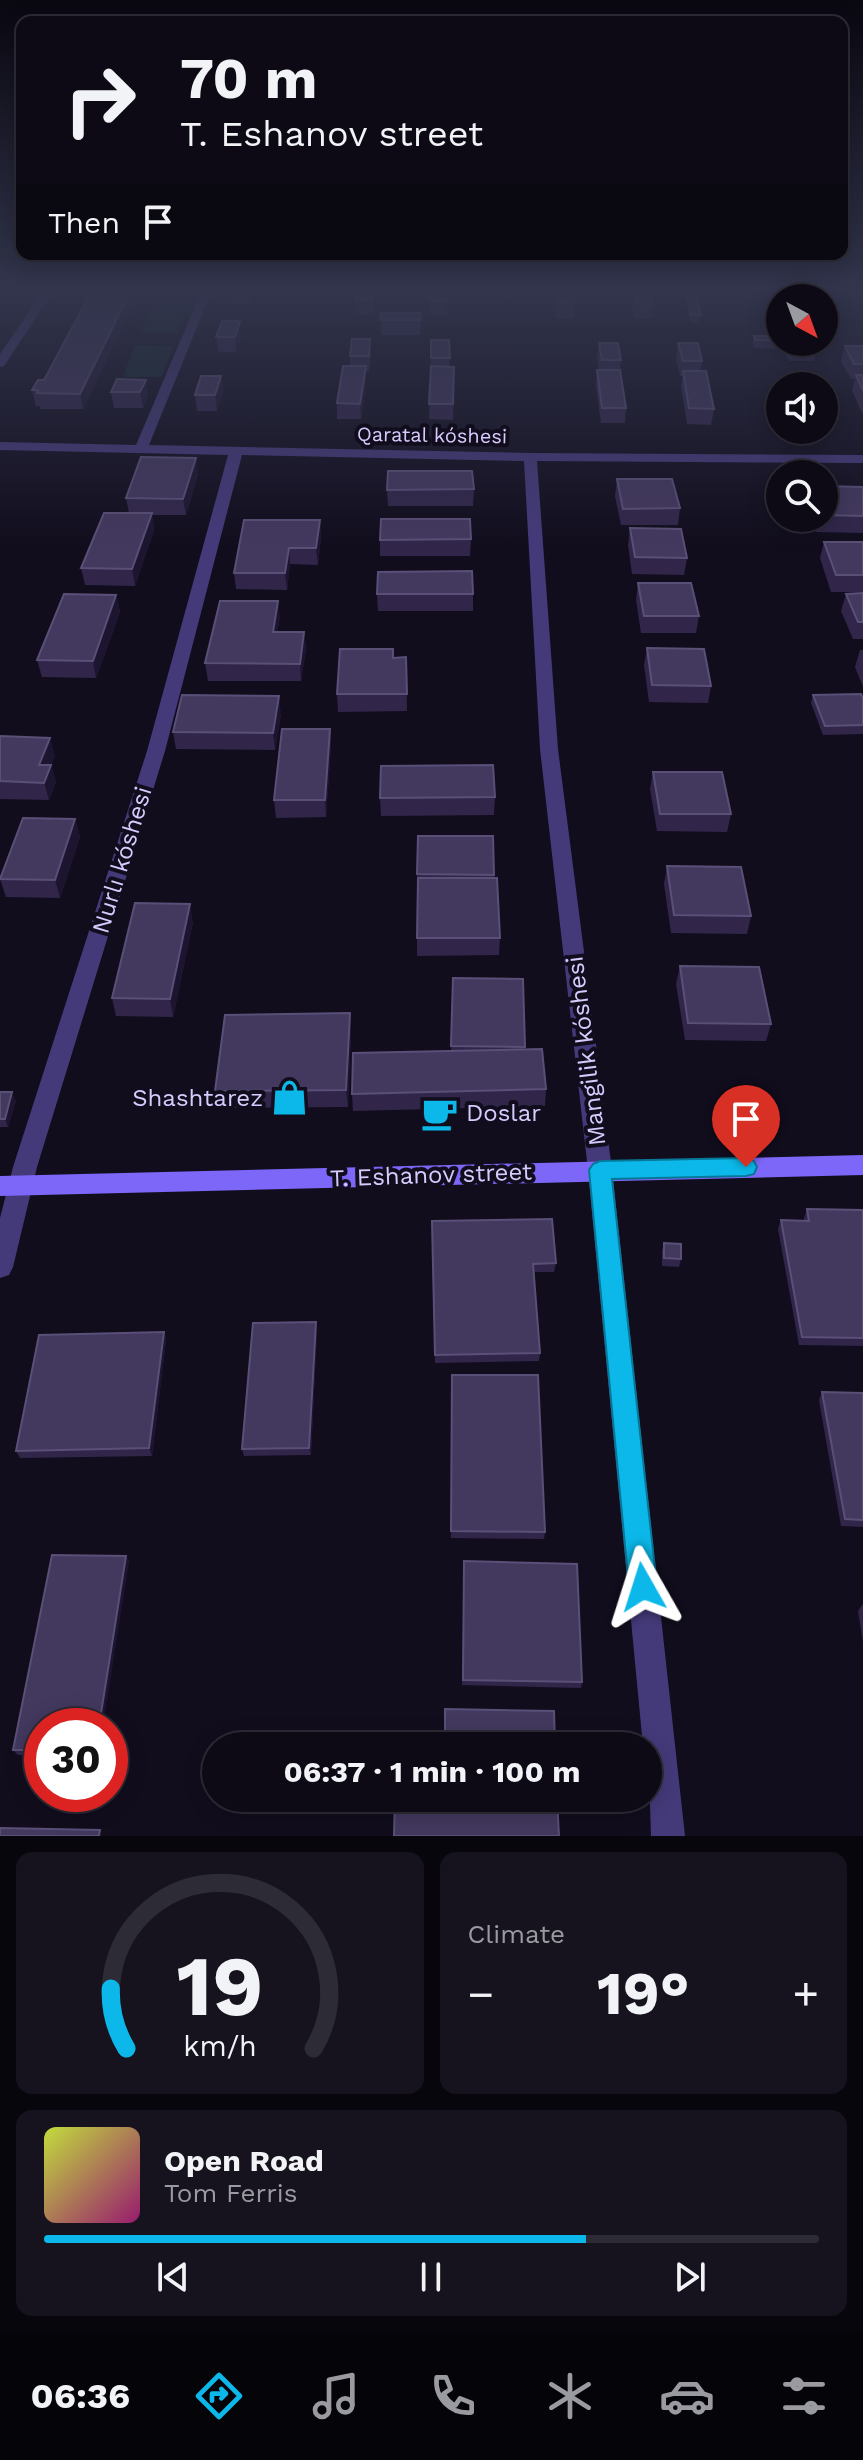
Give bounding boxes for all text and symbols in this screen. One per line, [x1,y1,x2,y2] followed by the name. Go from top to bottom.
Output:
[180,46,317,112] text: 70 m
[48,48,152,152] icon: right
[180,113,483,155] text: T. Eshanov street
[136,200,180,244] icon: arrive
[48,205,120,240] text: Then
[766,284,838,356] north arrow
[766,284,838,532] map controls
[766,372,838,444] button: sound
[357,422,507,448] street label: Qaratal kóshesi
[766,460,838,532] button: search
[86,783,158,937] street label: Nurlı kóshesi
[560,955,612,1147] street label: Mangilik kóshesi
[270,1079,308,1117] shop icon: Shashtarez
[132,1084,263,1112] place label: Shashtarez
[712,1085,780,1167] pin
[421,1094,459,1132] cafe icon: Doslar
[724,1097,768,1141] icon: arrive
[466,1099,541,1127] place label: Doslar
[330,1157,532,1193] street label: T. Eshanov street
[601,1545,685,1629] position arrow
[24,1708,128,1812] speed limit sign: 30
[283,1754,581,1789] text: 06:37 · 1 min · 100 m
[468,1919,565,1949] text: Climate
[176,1938,263,2035] text: 19
[597,1958,690,2029] text: 19°
[468,1968,494,2020] text: −
[792,1968,819,2020] text: +
[183,2029,257,2063] text: km/h
[164,2143,324,2178] text: Open Road
[164,2178,297,2208] text: Tom Ferris
[151,2255,195,2299] icon: previous
[409,2255,453,2299] icon: pause
[668,2255,712,2299] icon: next
[191,2368,247,2424] icon: directions
[308,2368,364,2424] icon: music
[425,2368,481,2424] icon: phone
[542,2368,598,2424] icon: climate
[659,2368,715,2424] icon: car
[776,2368,832,2424] icon: filters
[31,2375,130,2417] text: 06:36

